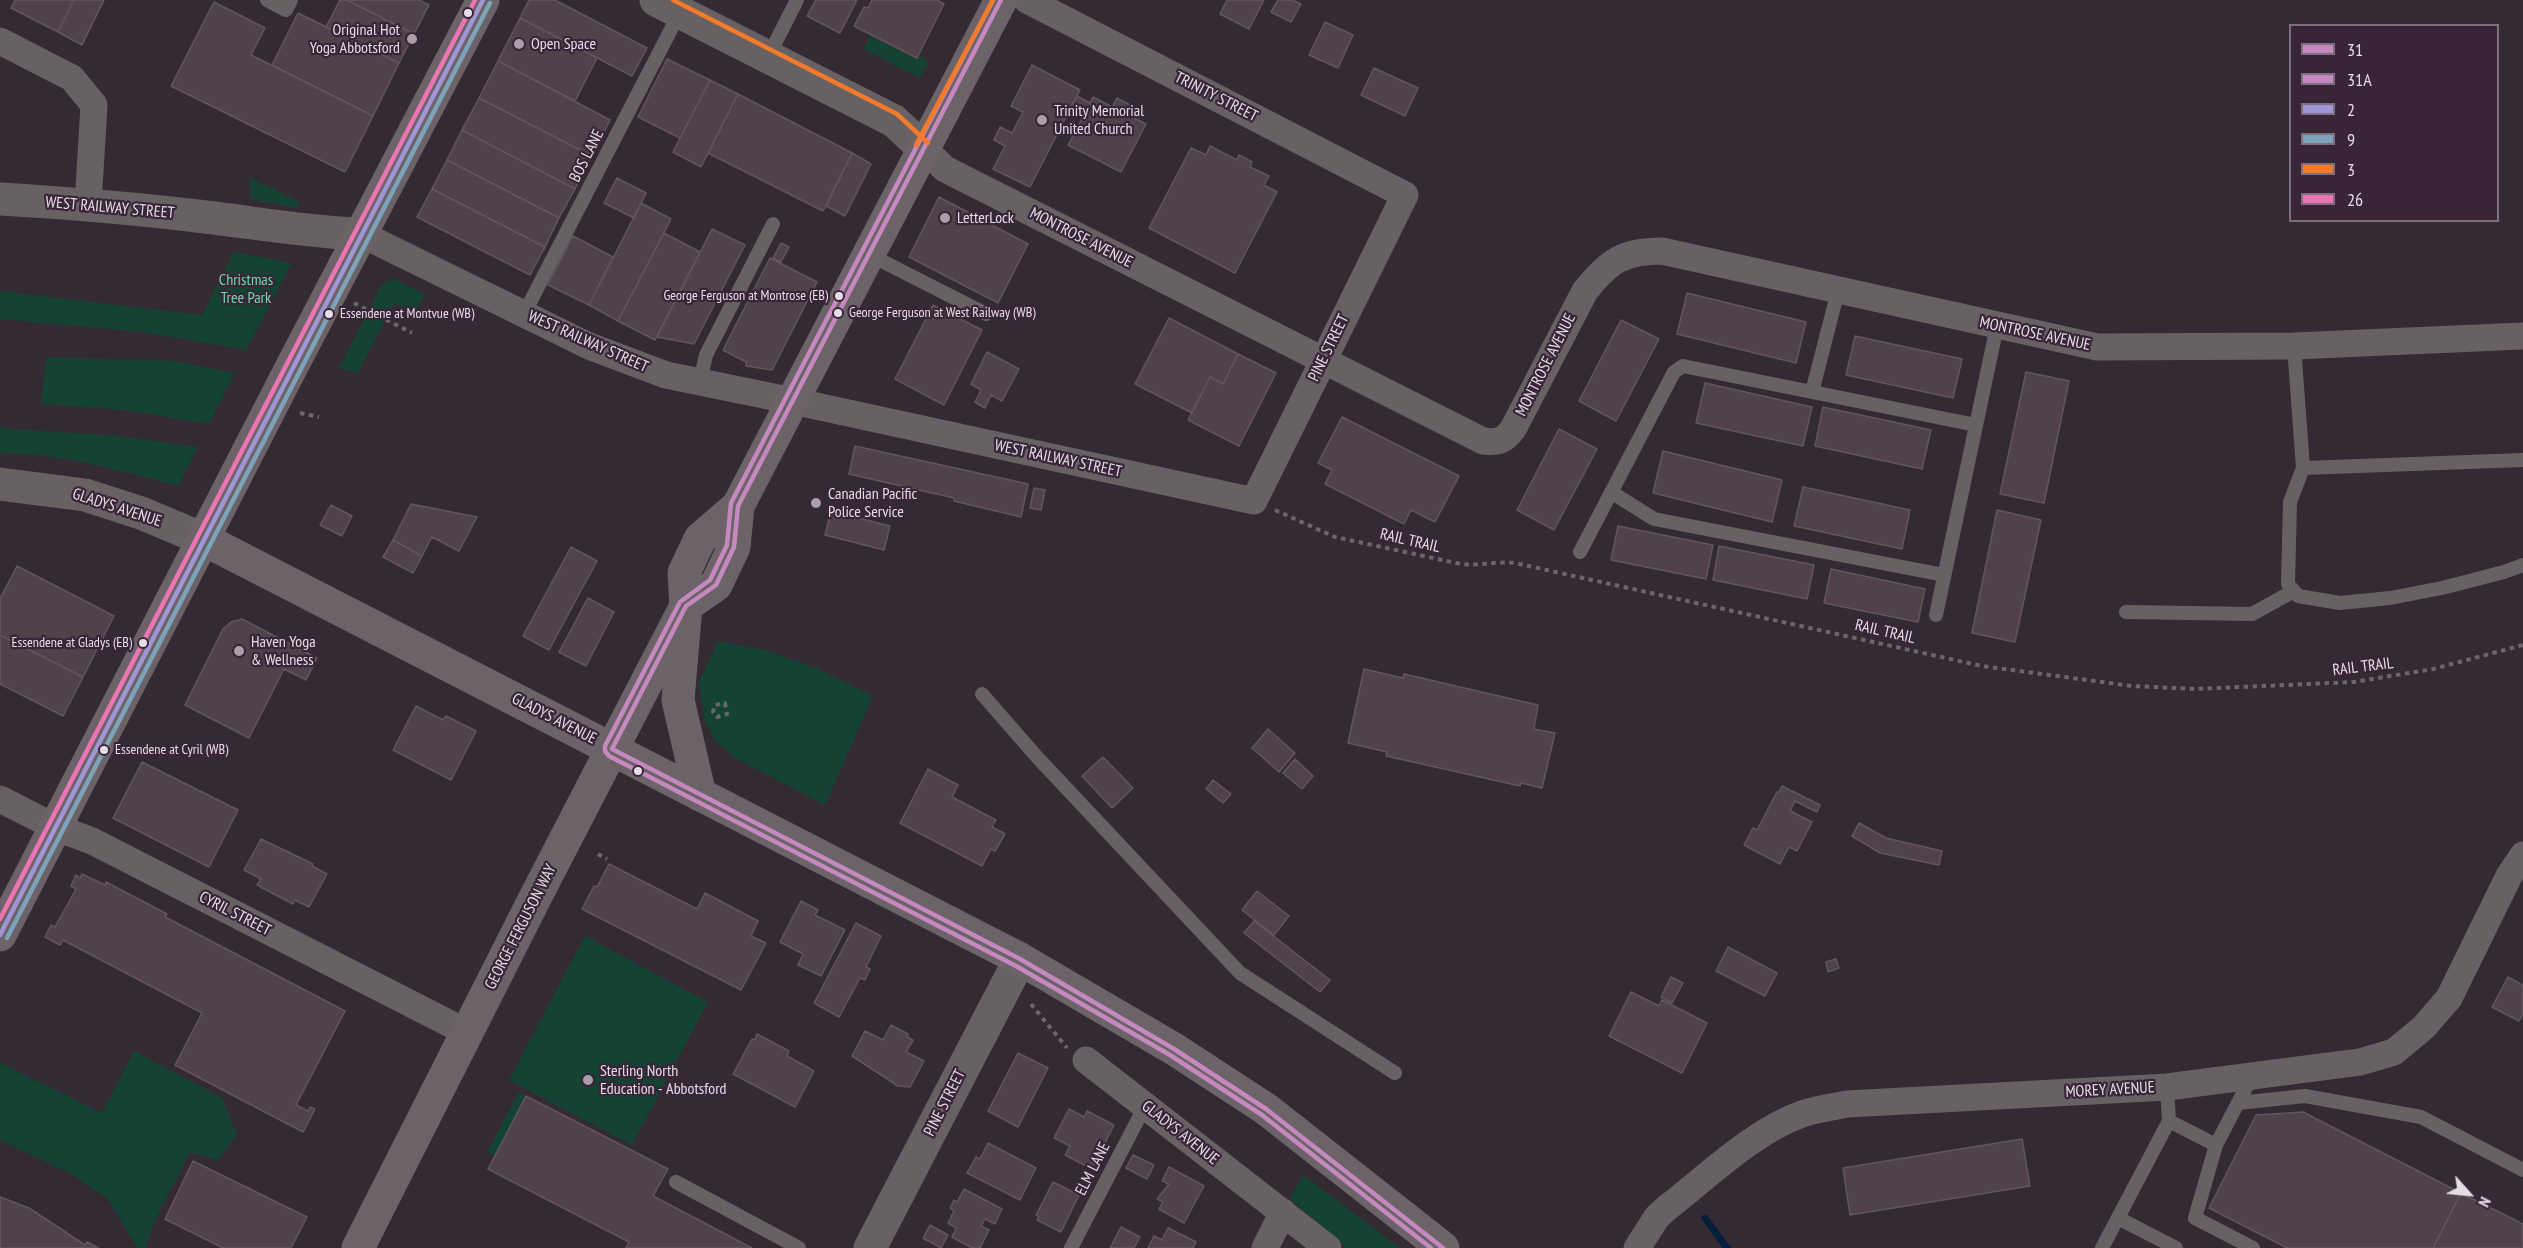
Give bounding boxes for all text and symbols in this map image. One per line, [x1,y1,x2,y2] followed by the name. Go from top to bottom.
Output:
[462,7,474,19] unlabelled marker
[310,20,400,58] place label: Original Hot Yoga Abbotsford
[2289,24,2499,222] legend
[405,32,419,46] marker: Original Hot Yoga Abbotsford
[531,34,596,54] place label: Open Space
[512,37,526,51] marker: Open Space
[2347,38,2363,61] text: 31
[1171,68,1261,126] street label: TRINITY STREET
[2347,68,2372,91] text: 31A
[2347,98,2355,121] text: 2
[1054,101,1144,139] place label: Trinity Memorial United Church
[1035,113,1049,127] marker: Trinity Memorial United Church
[566,127,608,185] street label: BOS LANE
[2347,128,2355,151] text: 9
[2347,158,2355,181] text: 3
[2347,188,2363,211] text: 26
[45,193,175,223] street label: WEST RAILWAY STREET
[1026,204,1136,272] street label: MONTROSE AVENUE
[957,208,1014,228] place label: LetterLock
[938,211,952,225] marker: LetterLock
[219,270,273,308] park label: Christmas Tree Park
[663,288,828,304] place label: George Ferguson at Montrose (EB)
[833,290,845,302] marker: George Ferguson at Montrose (EB)
[849,305,1036,321] place label: George Ferguson at West Railway (WB)
[340,306,474,322] place label: Essendene at Montvue (WB)
[525,307,651,377] street label: WEST RAILWAY STREET
[832,307,844,319] marker: George Ferguson at West Railway (WB)
[323,308,335,320] marker: Essendene at Montvue (WB)
[1512,310,1580,420] street label: MONTROSE AVENUE
[1305,311,1353,385] street label: PINE STREET
[1978,313,2092,355] street label: MONTROSE AVENUE
[993,436,1123,482] street label: WEST RAILWAY STREET
[828,484,917,522] place label: Canadian Pacific Police Service
[70,485,164,531] street label: GLADYS AVENUE
[809,496,823,510] marker: Canadian Pacific Police Service
[1378,525,1442,557] street label: RAIL TRAIL
[1853,616,1917,648] street label: RAIL TRAIL
[251,632,316,670] place label: Haven Yoga & Wellness
[12,635,132,651] place label: Essendene at Gladys (EB)
[137,637,149,649] marker: Essendene at Gladys (EB)
[232,644,246,658] marker: Haven Yoga & Wellness
[2332,654,2394,680] street label: RAIL TRAIL
[508,689,600,749] street label: GLADYS AVENUE
[115,742,228,758] place label: Essendene at Cyril (WB)
[98,744,110,756] marker: Essendene at Cyril (WB)
[632,765,644,777] unlabelled marker
[481,861,561,993] street label: GEORGE FERGUSON WAY
[196,888,274,940] street label: CYRIL STREET
[600,1061,726,1099] place label: Sterling North Education - Abbotsford
[920,1066,970,1140] street label: PINE STREET
[581,1073,595,1087] marker: Sterling North Education - Abbotsford
[2065,1078,2155,1102] street label: MOREY AVENUE
[1138,1097,1222,1169] street label: GLADYS AVENUE
[1072,1139,1114,1199] street label: ELM LANE
[2439,1164,2499,1224] north arrow
[2474,1194,2496,1211] text: N

